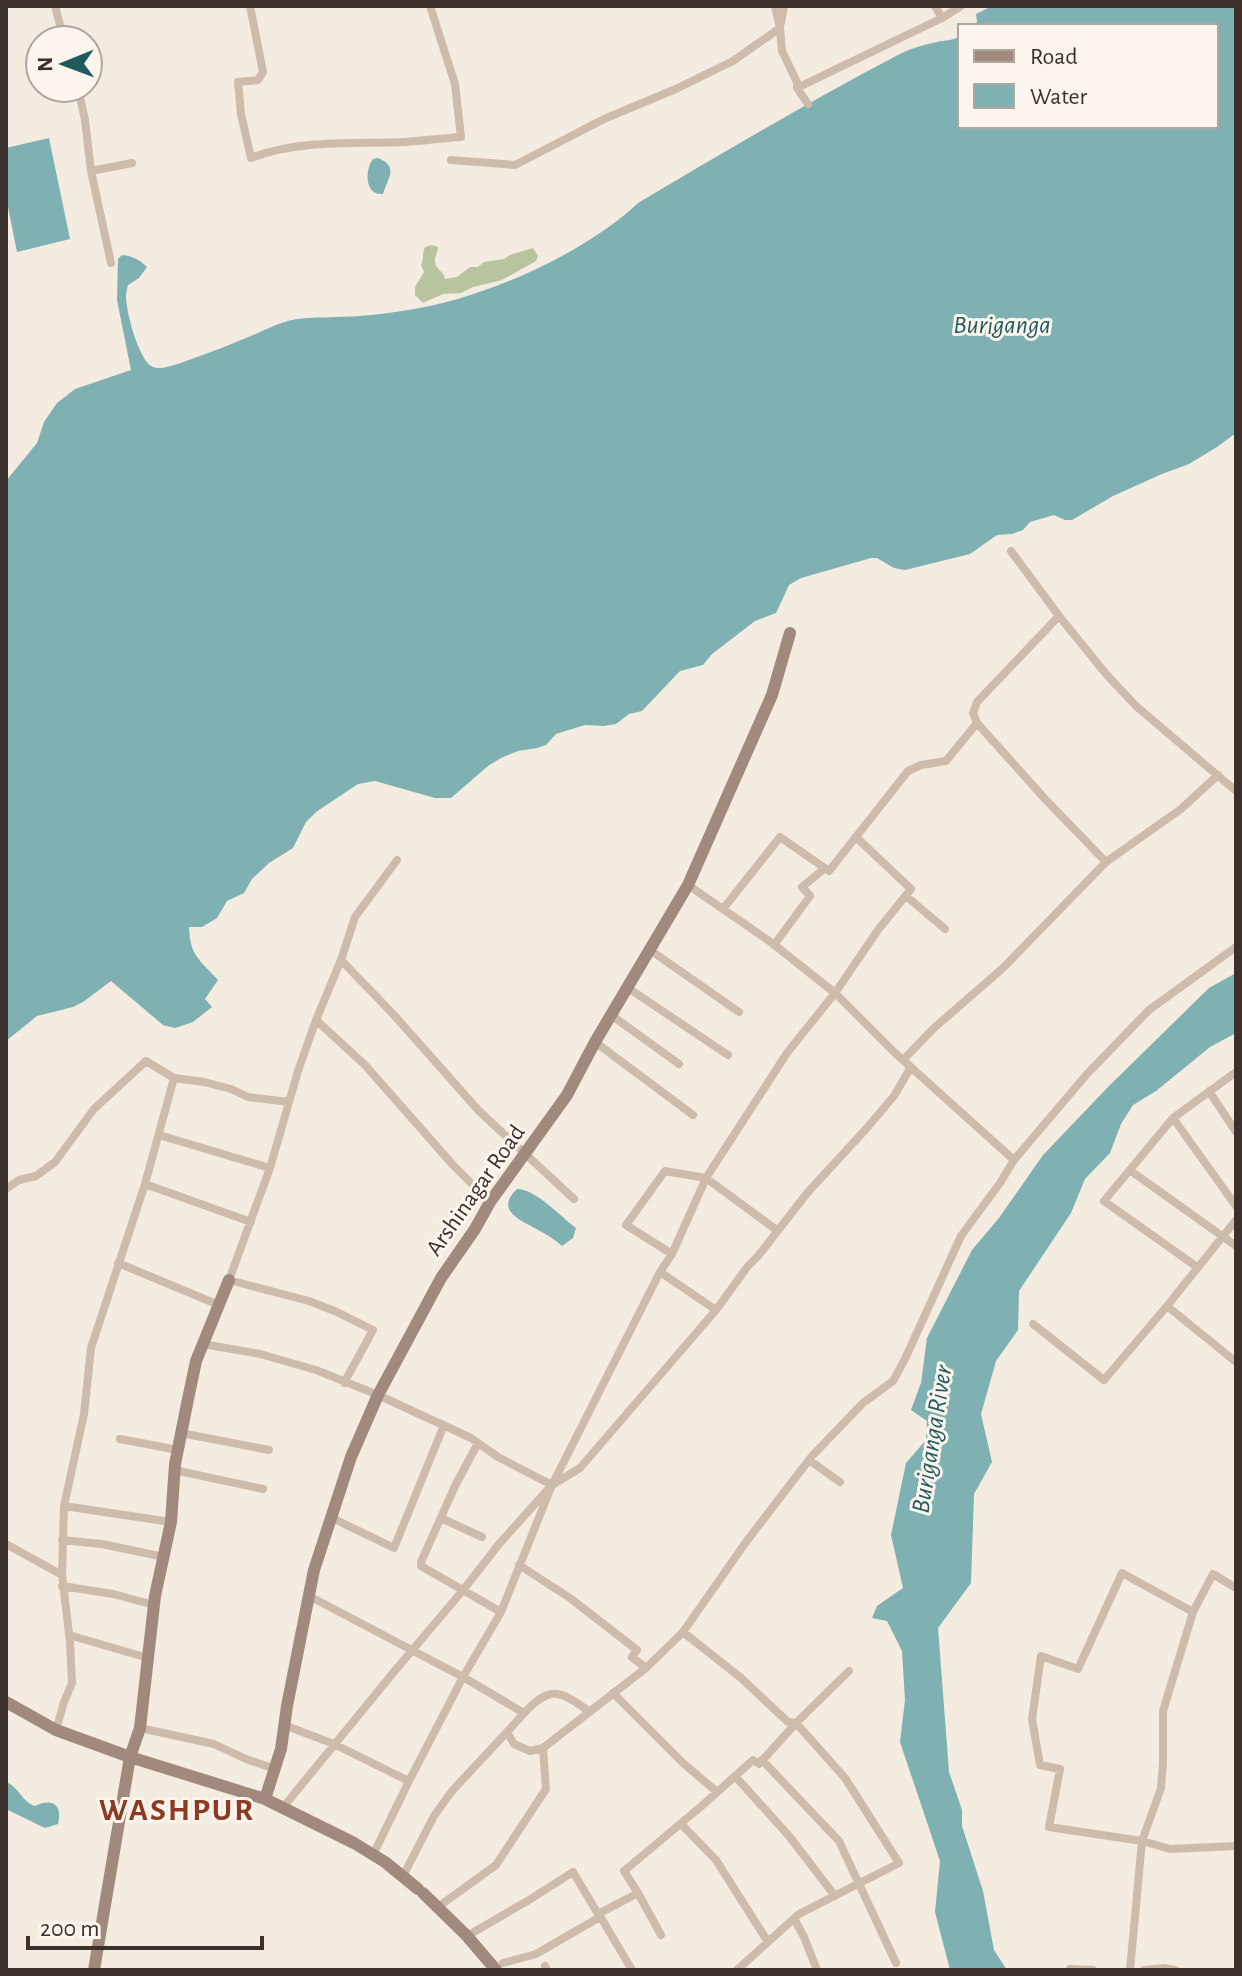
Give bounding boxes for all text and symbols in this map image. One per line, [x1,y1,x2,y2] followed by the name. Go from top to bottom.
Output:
[24,24,104,104] north arrow
[958,24,1218,128] legend
[1030,45,1078,69] text: Road
[34,56,56,72] text: N
[1030,85,1088,109] text: Water
[953,312,1051,338] water label: Buriganga
[422,1121,530,1260] street label: Arshinagar Road
[907,1362,957,1515] water label: Buriganga River
[99,1794,255,1826] district label: WASHPUR
[28,1900,262,1950] scale bar
[40,1917,99,1941] text: 200 m

